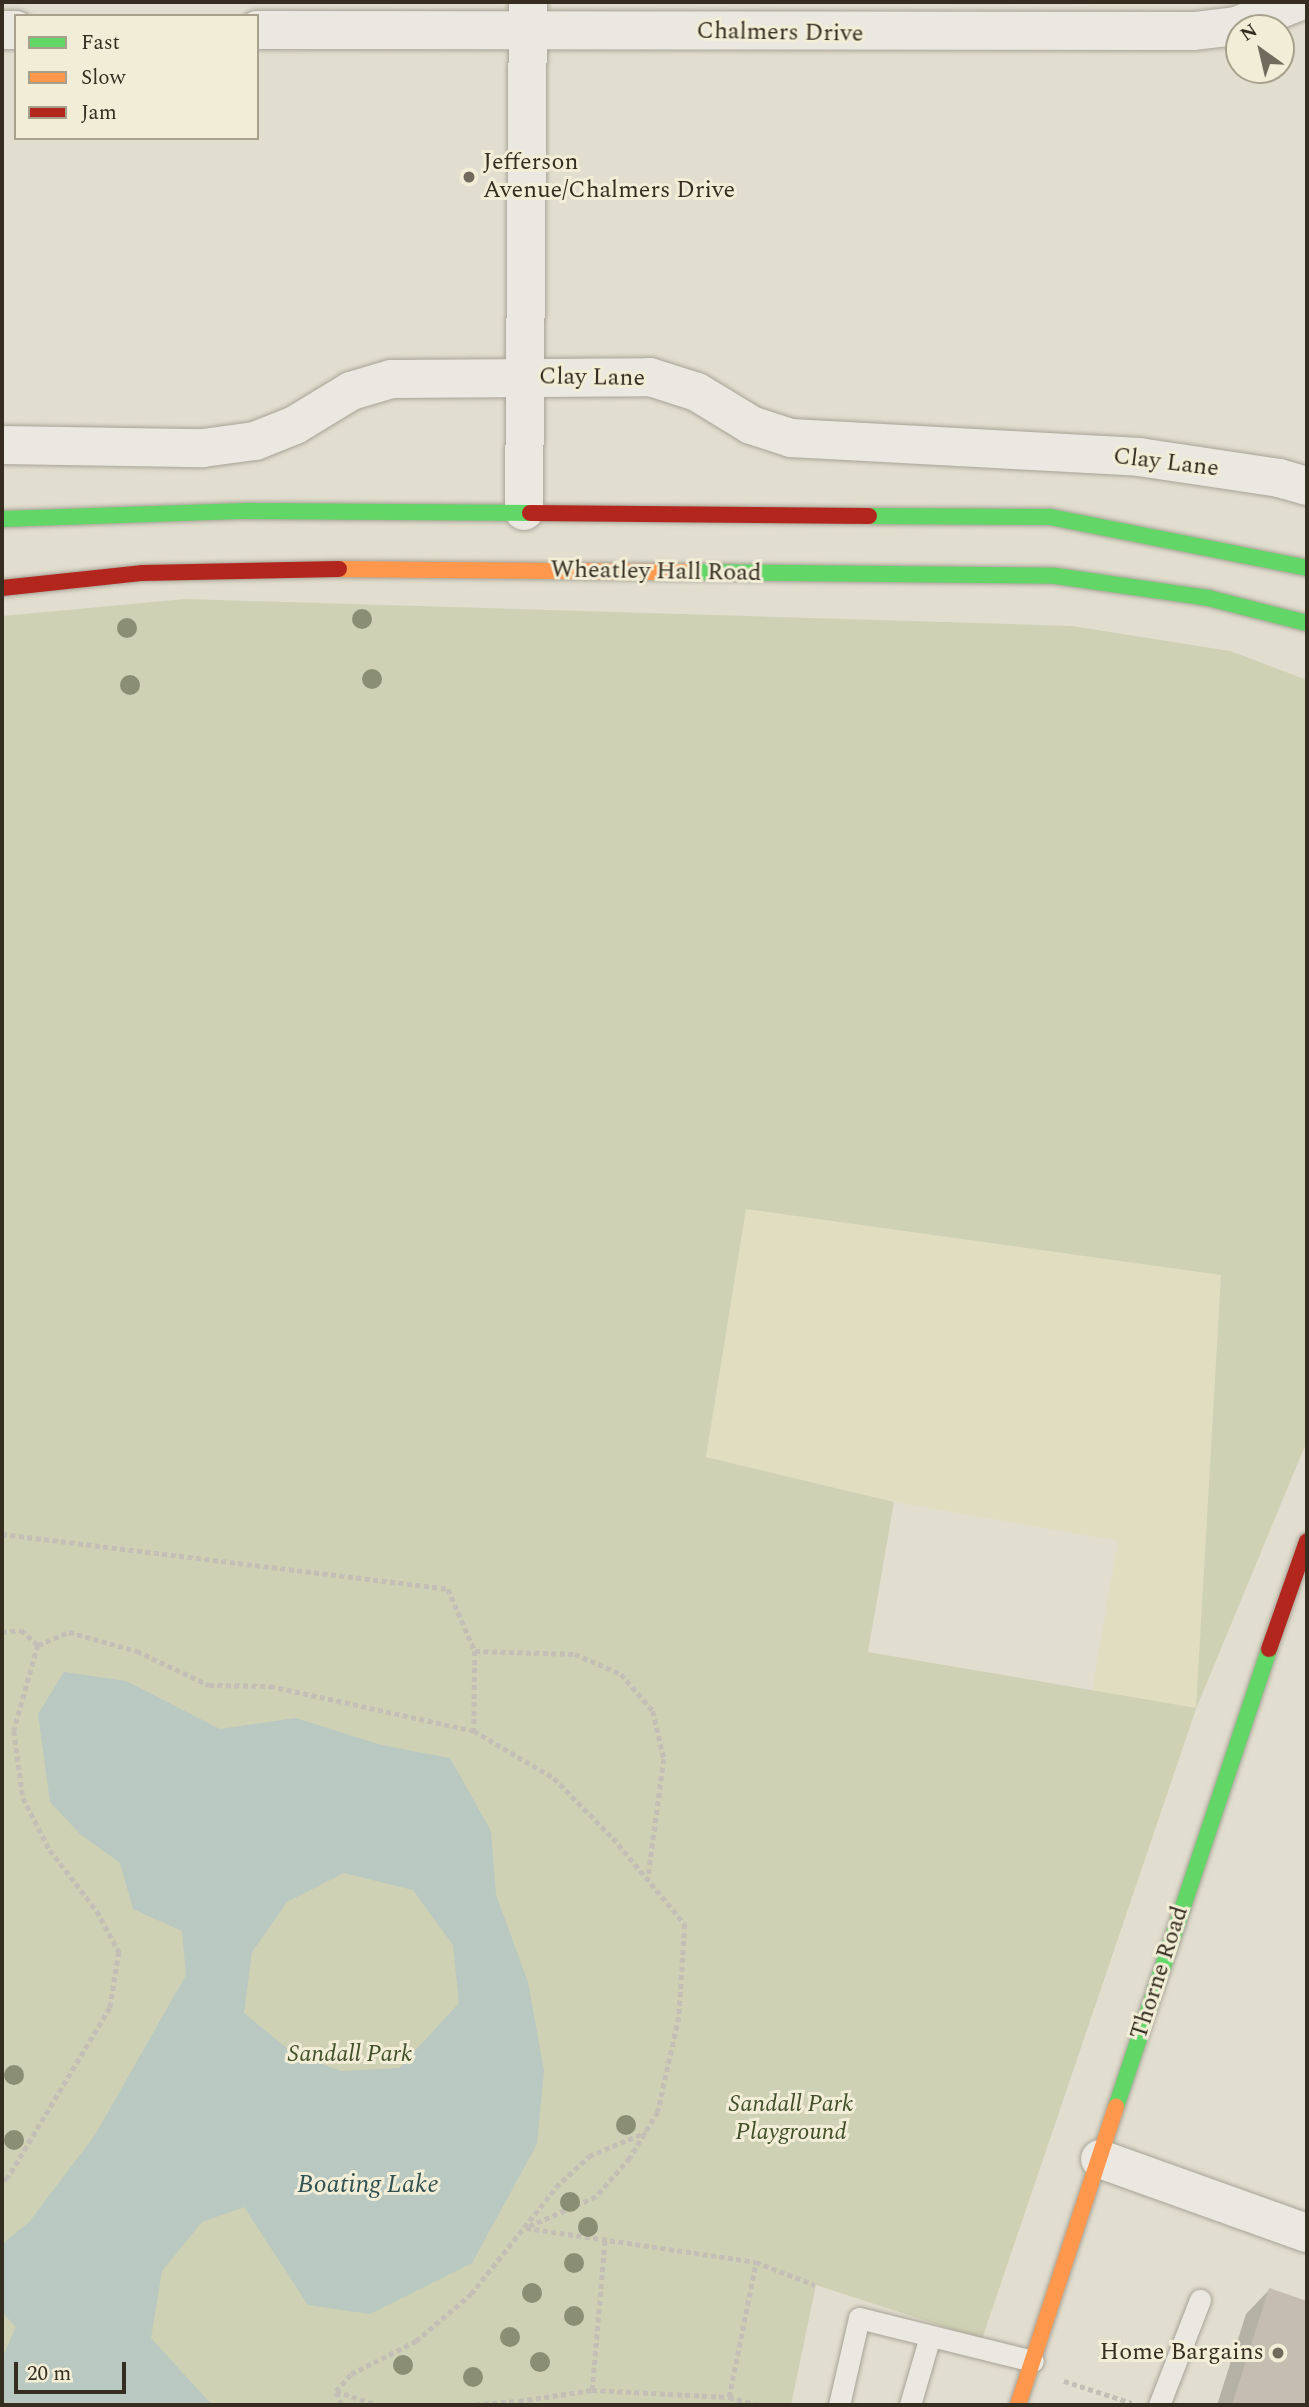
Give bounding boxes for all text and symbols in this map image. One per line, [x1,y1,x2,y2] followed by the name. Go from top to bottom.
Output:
[14,14,259,140] legend
[1225,14,1295,84] north arrow
[1235,16,1264,49] text: N
[696,17,864,49] street label: Chalmers Drive
[81,27,120,59] text: Fast
[81,62,125,94] text: Slow
[81,97,117,129] text: Jam
[483,149,735,205] place label: Jefferson Avenue/Chalmers Drive
[461,169,477,185] marker: Jefferson Avenue/Chalmers Drive
[539,363,645,393] street label: Clay Lane
[1112,442,1220,484] street label: Clay Lane
[550,556,762,588] street label: Wheatley Hall Road
[1125,1903,1195,2043] street label: Thorne Road
[288,2041,412,2069] park label: Sandall Park
[729,2091,853,2147] park label: Sandall Park Playground
[297,2169,439,2201] water label: Boating Lake
[1100,2339,1264,2367] place label: Home Bargains
[1270,2345,1286,2361] marker: Home Bargains
[18,2348,130,2392] scale bar
[27,2358,71,2390] text: 20 m

